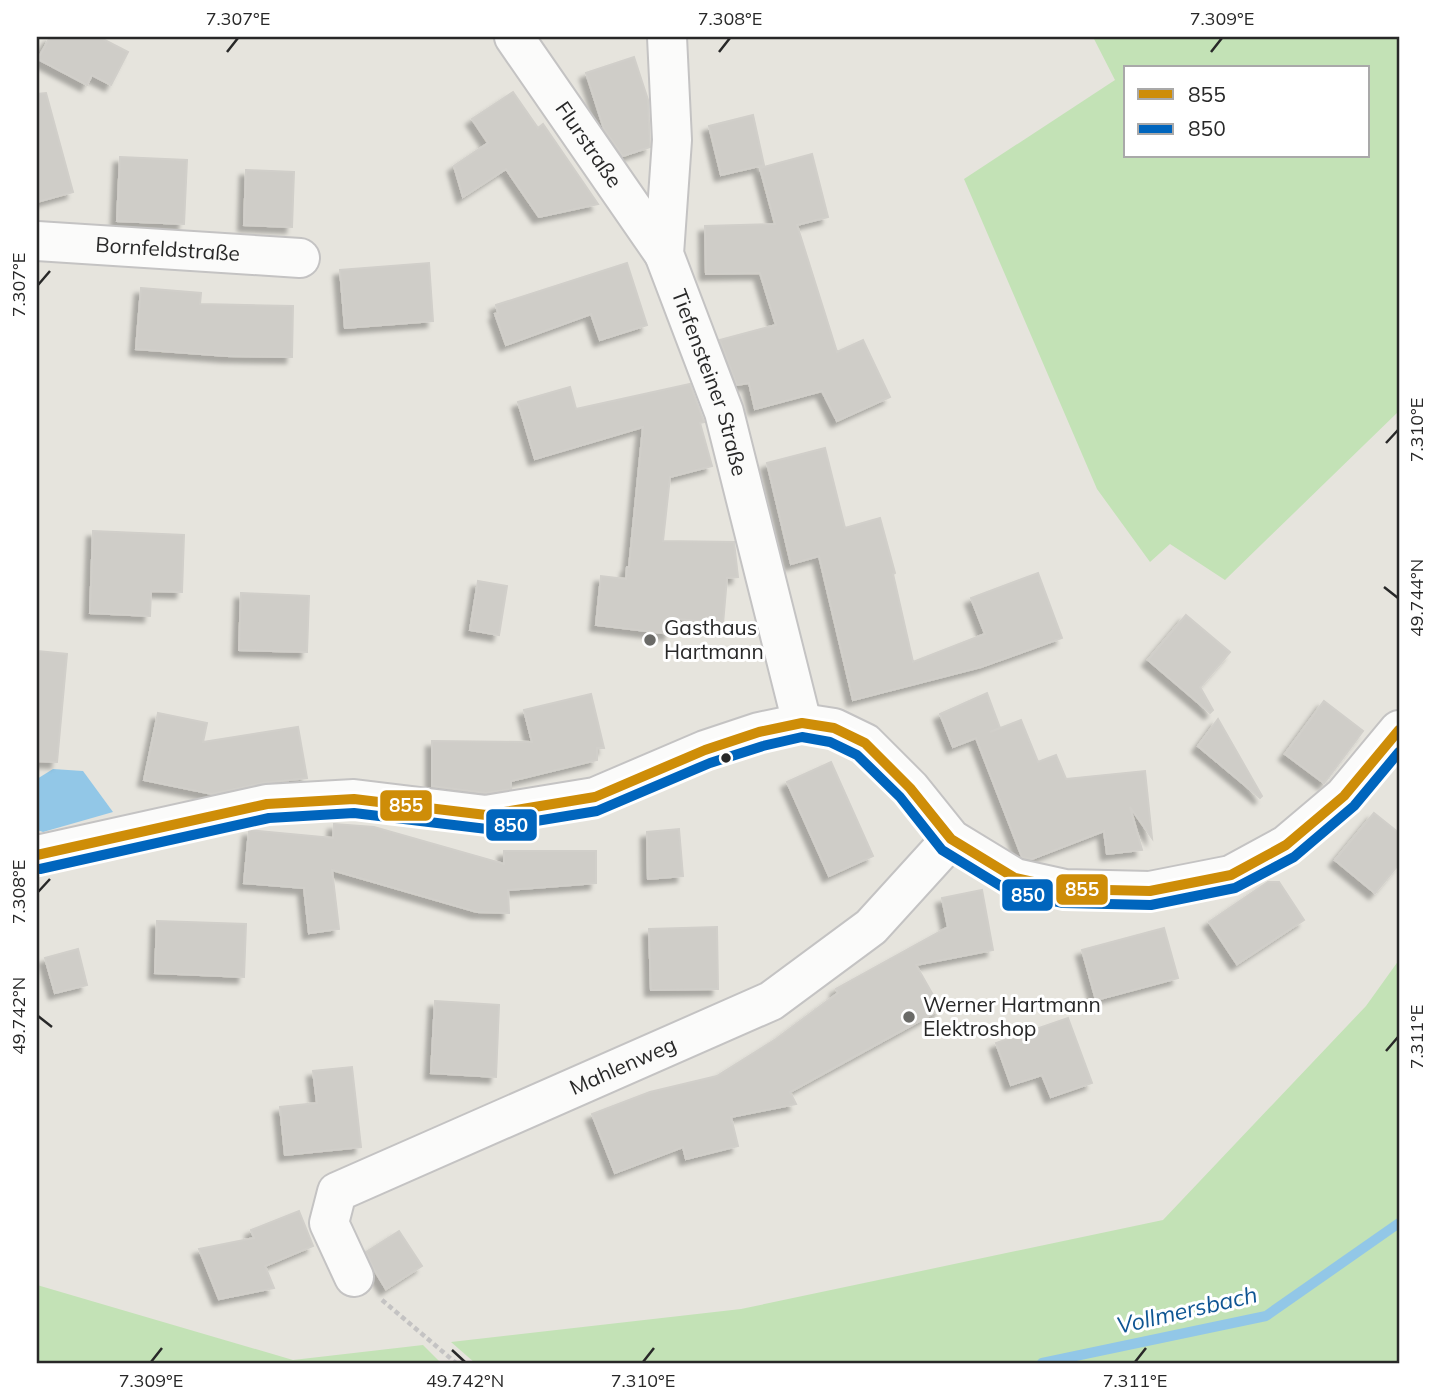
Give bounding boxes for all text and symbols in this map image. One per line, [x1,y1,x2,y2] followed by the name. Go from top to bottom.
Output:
[206,7,270,30] text: 7.307°E
[698,7,762,30] text: 7.308°E
[1190,7,1254,30] text: 7.309°E
[1124,66,1370,158] legend
[1188,81,1226,107] text: 855
[550,96,628,192] street label: Flurstraße
[1188,115,1226,141] text: 850
[95,231,241,266] street label: Bornfeldstraße
[7,253,30,317] text: 7.307°E
[667,285,754,478] street label: Tiefensteiner Straße
[1405,398,1428,462] text: 7.310°E
[1405,559,1428,637] text: 49.744°N
[664,614,764,664] place label: Gasthaus Hartmann
[642,632,658,648] marker: Gasthaus Hartmann
[719,751,733,765] unlabelled marker
[379,789,433,822] line badge: 855
[389,793,423,817] text: 855
[485,808,538,842] line badge: 850
[494,813,528,837] text: 850
[7,860,30,924] text: 7.308°E
[1055,873,1109,906] line badge: 855
[1065,877,1099,901] text: 855
[1001,878,1054,912] line badge: 850
[1011,883,1045,907] text: 850
[7,977,30,1055] text: 49.742°N
[923,991,1101,1041] place label: Werner Hartmann Elektroshop
[1405,1005,1428,1069] text: 7.311°E
[901,1009,917,1025] marker: Werner Hartmann Elektroshop
[565,1030,680,1100] street label: Mahlenweg
[1114,1279,1260,1340] water label: Vollmersbach
[119,1369,183,1392] text: 7.309°E
[426,1369,504,1392] text: 49.742°N
[611,1369,675,1392] text: 7.310°E
[1103,1369,1167,1392] text: 7.311°E

